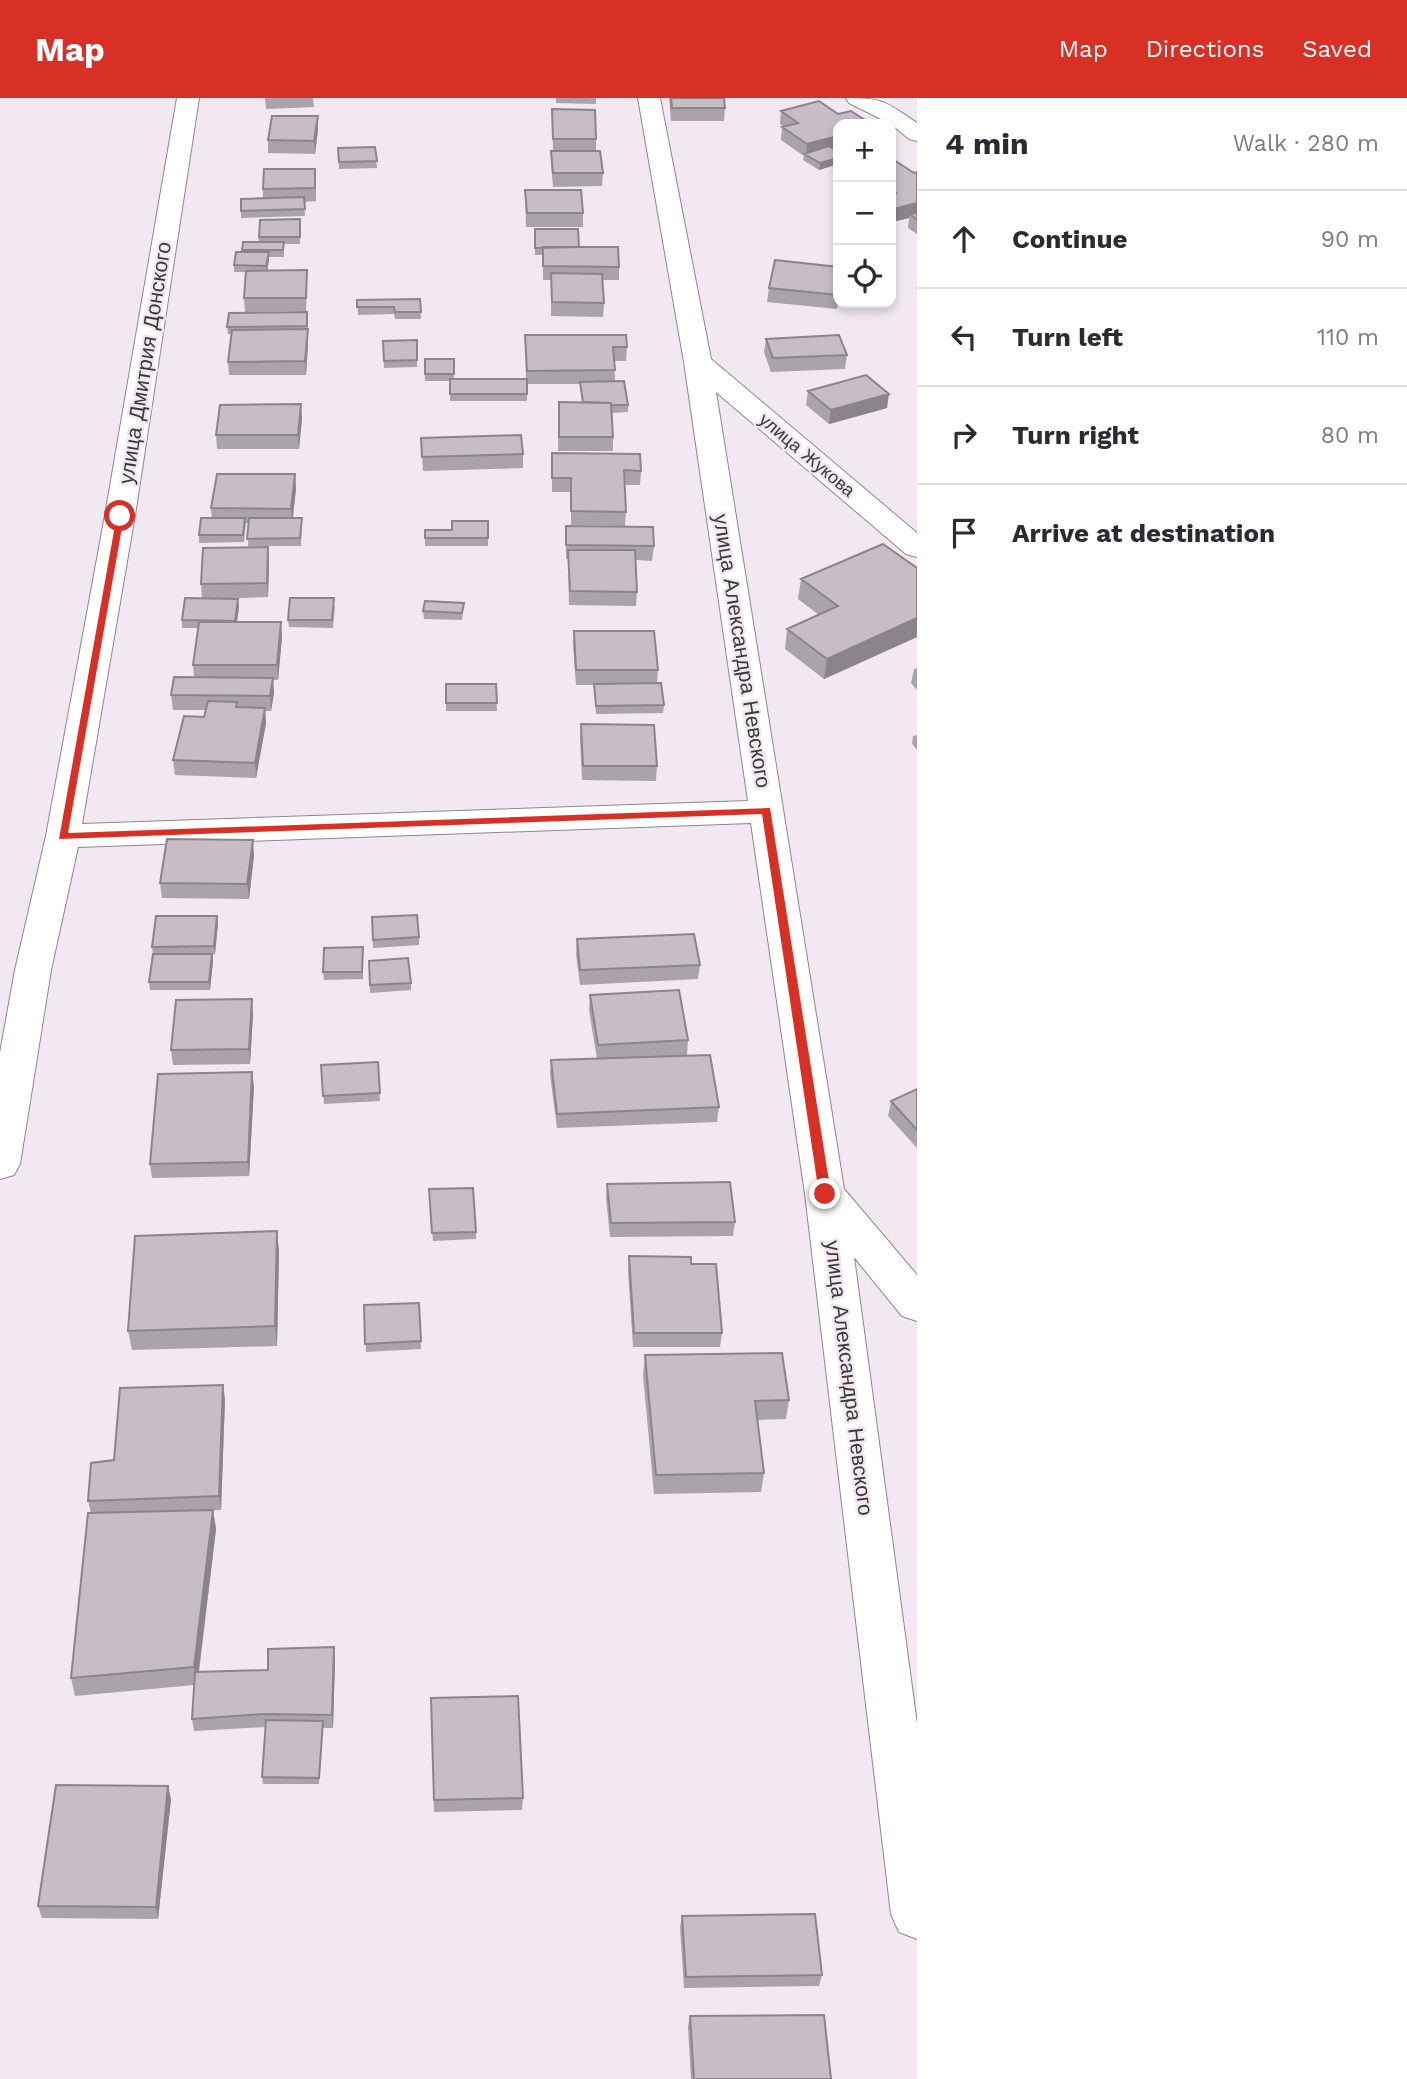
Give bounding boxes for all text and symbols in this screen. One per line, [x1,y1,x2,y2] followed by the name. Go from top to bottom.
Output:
[35,30,105,69] text: Map
[1059,35,1108,63] text: Map
[1146,35,1264,63] text: Directions
[1302,35,1372,63] text: Saved
[833,119,896,308] map controls
[833,119,896,182] button: +
[945,126,1029,161] text: 4 min
[1233,130,1379,157] text: Walk · 280 m
[833,182,896,245] button: −
[945,220,983,258] icon: ahead
[1012,224,1128,254] text: Continue
[1321,226,1379,253] text: 90 m
[113,240,176,486] street label: улица Дмитрия Донского
[833,245,896,308] button: locate
[945,318,983,356] icon: left
[1012,322,1123,352] text: Turn left
[1317,324,1379,351] text: 110 m
[755,408,860,501] street label: улица Жукова
[945,416,983,454] icon: right
[1012,420,1139,450] text: Turn right
[1321,422,1379,449] text: 80 m
[104,500,135,531] route start
[708,512,777,790] street label: улица Александра Невского
[945,514,983,552] icon: arrive
[1012,518,1275,548] text: Arrive at destination
[809,1178,840,1209] route end
[820,1239,879,1517] street label: улица Александра Невского

